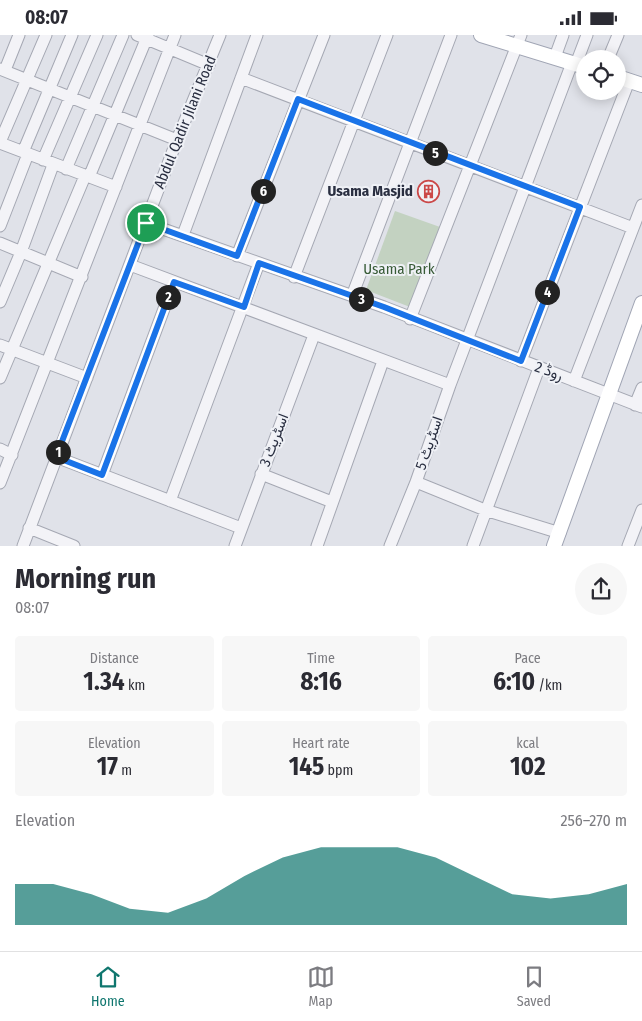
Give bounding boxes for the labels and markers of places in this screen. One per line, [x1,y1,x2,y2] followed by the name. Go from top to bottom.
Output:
[422,141,448,165] pin: 5
[250,179,276,203] pin: 6
[417,179,441,203] building icon: Usama Masjid
[328,182,413,200] place label: Usama Masjid
[125,202,167,244] pin
[534,279,560,305] pin: 4
[156,285,180,309] pin: 2
[348,287,374,311] pin: 3
[46,439,70,465] pin: 1

